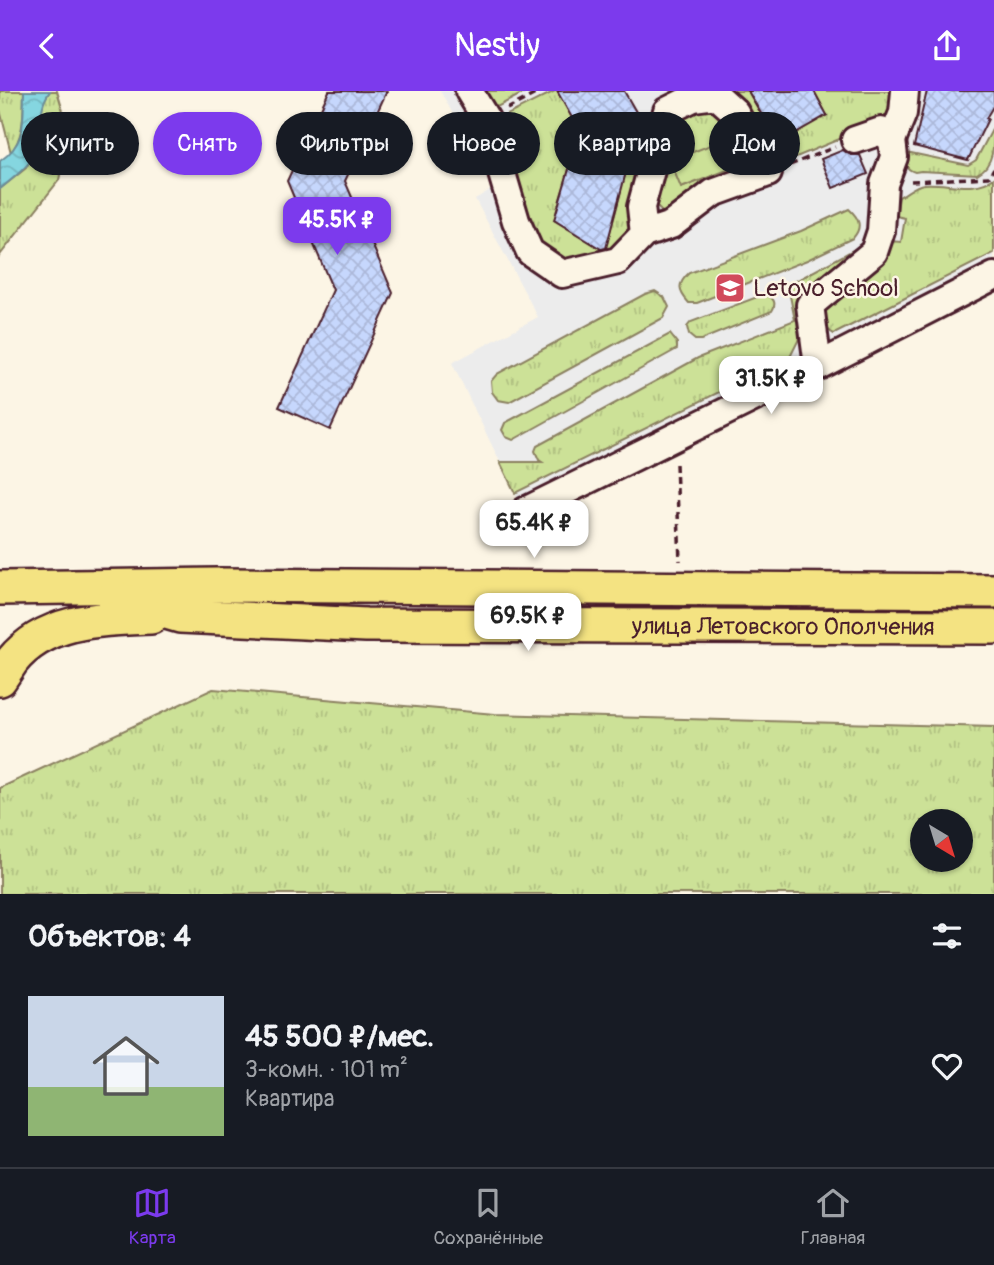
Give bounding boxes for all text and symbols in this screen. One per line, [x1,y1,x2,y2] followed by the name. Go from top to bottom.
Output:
[454,26,540,66] text: Nestly
[28,27,66,65] icon: back
[928,27,966,65] icon: share
[21,112,139,175] chip: Купить
[153,112,262,175] chip: Снять
[276,112,413,175] chip: Фильтры
[427,112,540,175] chip: Новое
[554,112,695,175] chip: Квартира
[709,112,800,175] chip: Дом
[272,197,402,257] pin: 45.5K ₽
[299,205,375,234] text: 45.5K ₽
[713,271,747,305] school or university icon: Letovo School
[753,274,899,303] place label: Letovo School
[706,357,836,416] pin: 31.5K ₽
[735,364,807,393] text: 31.5K ₽
[469,501,599,560] pin: 65.4K ₽
[496,508,572,537] text: 65.4K ₽
[463,594,593,653] pin: 69.5K ₽
[490,601,566,630] text: 69.5K ₽
[631,612,934,642] street label: улица Летовского Ополчения
[910,809,973,871] north arrow
[910,809,973,872] map controls
[928,917,966,955] icon: filters
[28,918,191,955] text: Объектов: 4
[245,1018,434,1055] text: 45 500 ₽/мес.
[84,1024,168,1108] icon: home
[928,1047,966,1085] icon: heart
[245,1055,408,1084] text: 3-комн. · 101 m²
[245,1084,334,1113] text: Квартира
[129,1184,176,1250] tab: Карта
[434,1184,543,1250] tab: Сохранённые
[801,1184,865,1250] tab: Главная

